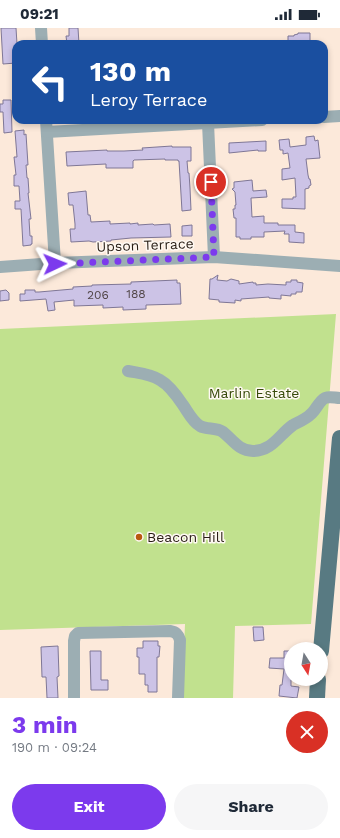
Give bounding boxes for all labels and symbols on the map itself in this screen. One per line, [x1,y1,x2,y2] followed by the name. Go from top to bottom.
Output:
[194,165,228,199] pin
[96,235,194,255] street label: Upson Terrace
[34,243,76,285] position arrow
[126,287,146,301] house number: 188
[87,288,109,302] house number: 206
[209,385,299,401] park label: Marlin Estate
[147,529,225,545] place label: Beacon Hill
[134,532,144,542] marker: Beacon Hill
[284,642,328,686] north arrow

